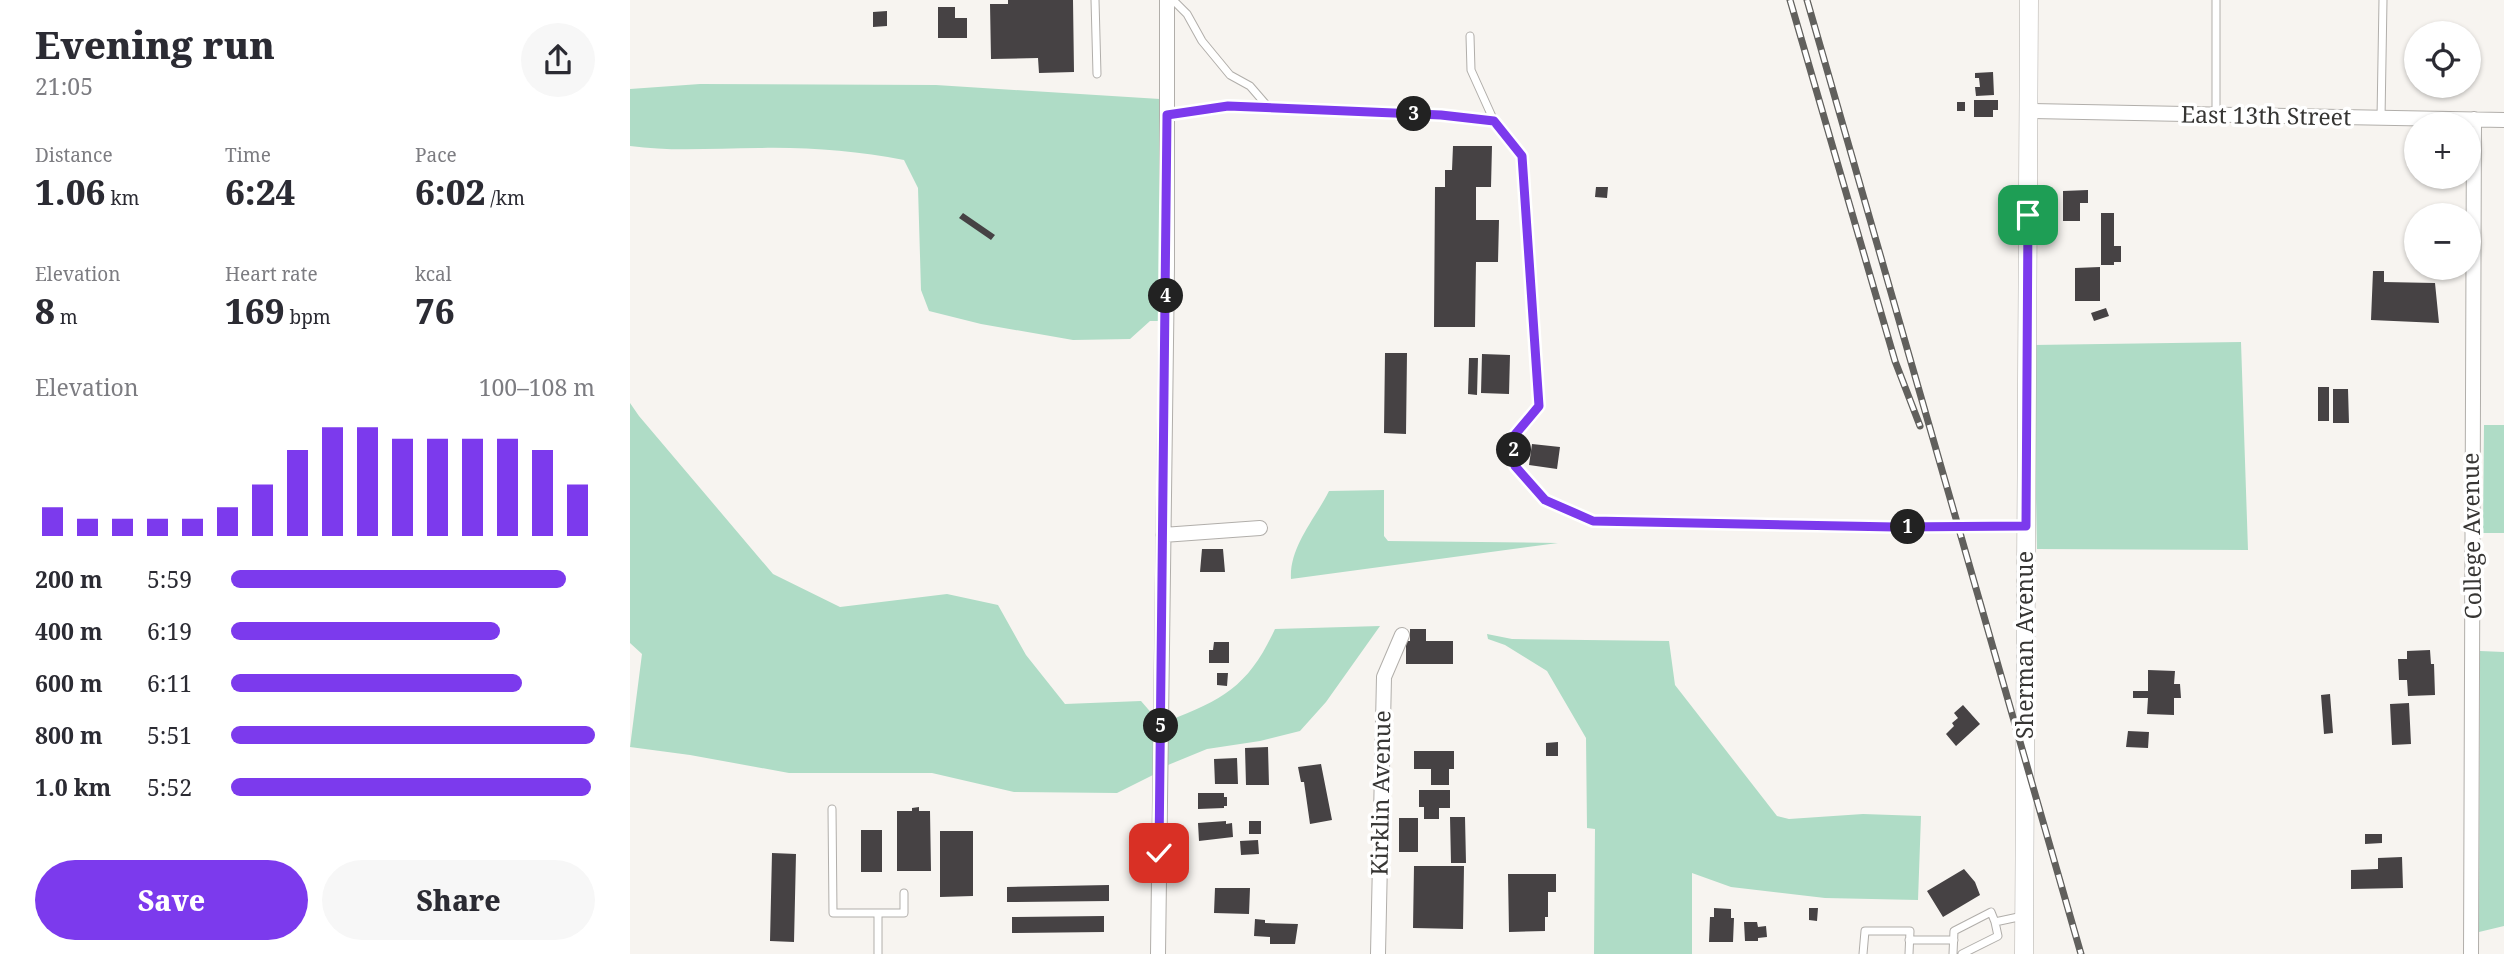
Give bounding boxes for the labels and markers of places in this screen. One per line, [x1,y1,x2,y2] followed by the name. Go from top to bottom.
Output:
[1396,96,1432,132] pin: 3
[1998,185,2058,245] pin
[1148,278,1184,314] pin: 4
[1496,433,1532,468] pin: 2
[1890,510,1926,544] pin: 1
[1144,708,1178,744] pin: 5
[1129,823,1189,883] pin

